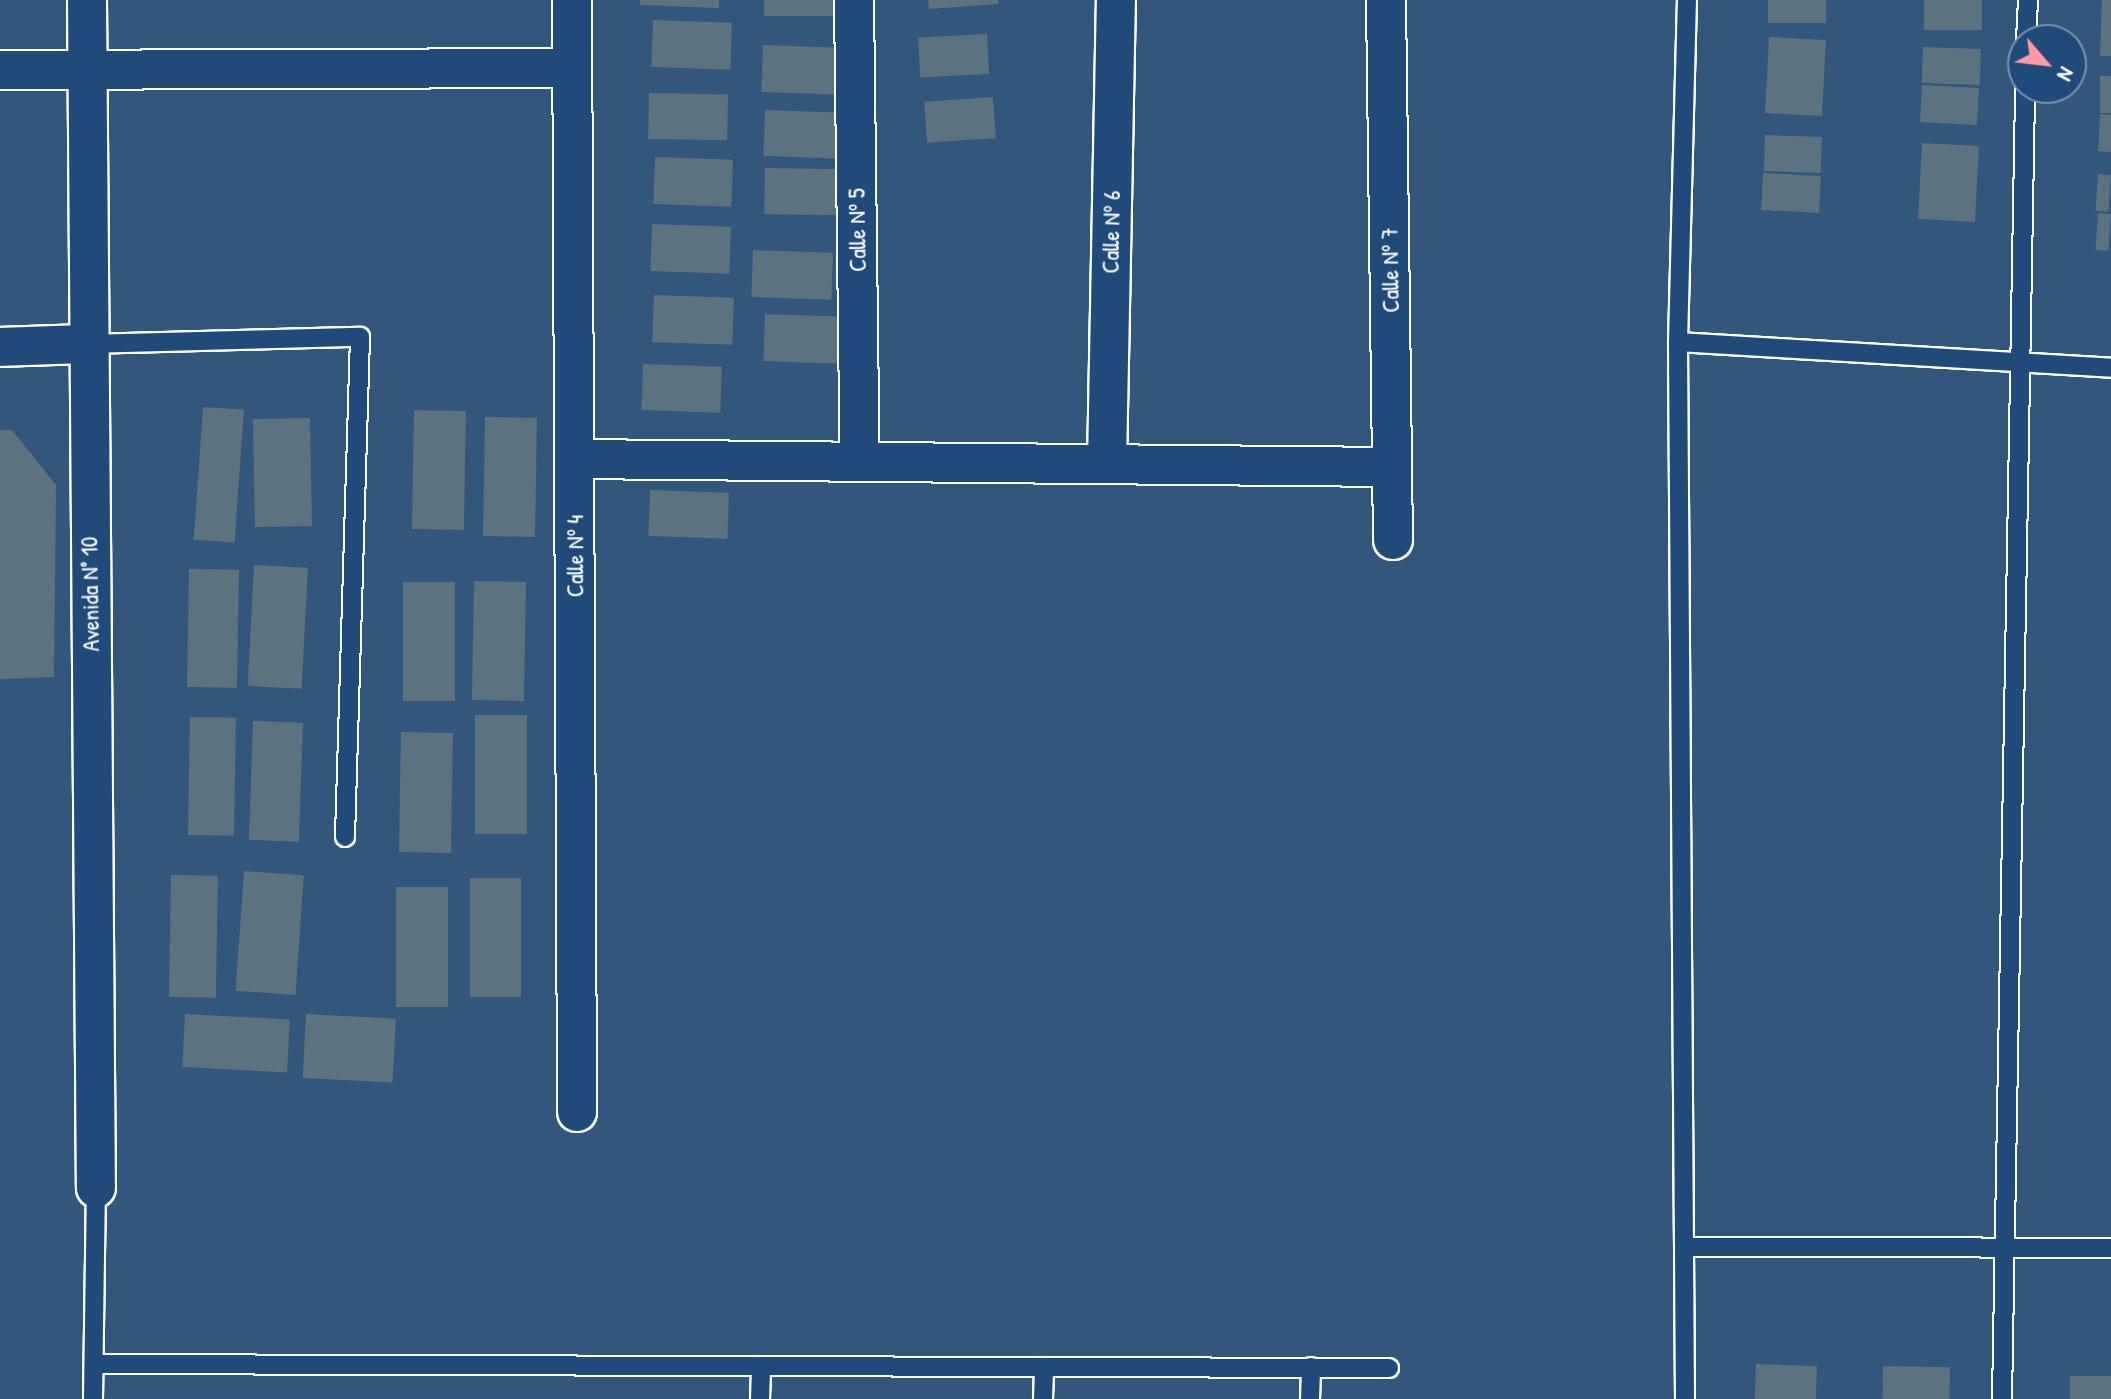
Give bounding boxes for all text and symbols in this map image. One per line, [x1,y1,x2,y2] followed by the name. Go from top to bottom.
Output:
[2007,24,2087,104] north arrow
[2050,62,2082,87] text: N
[842,188,872,272] street label: Calle Nº 5
[1096,190,1126,274] street label: Calle Nº 6
[1375,227,1405,313] street label: Calle Nº 7
[561,515,589,597] street label: Calle Nº 4
[75,536,105,652] street label: Avenida N⁰ 10

